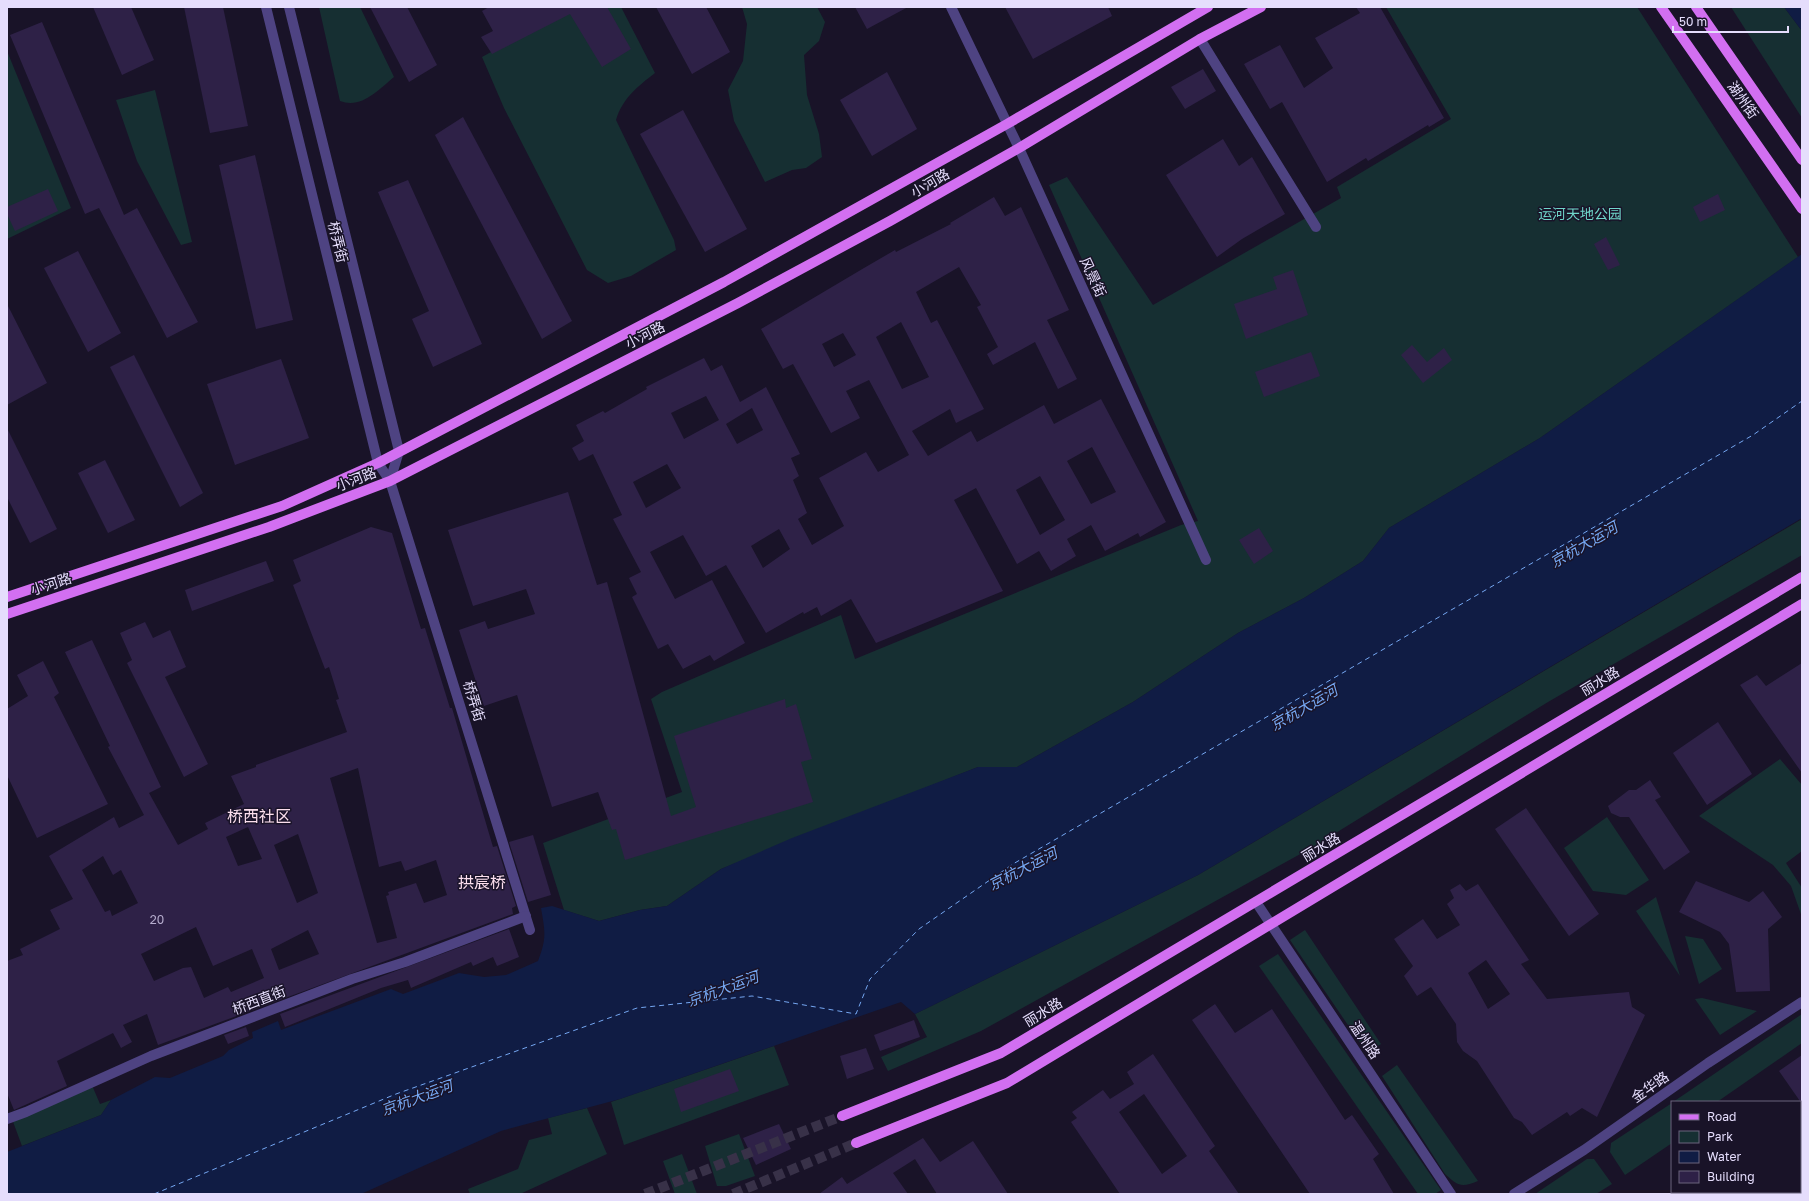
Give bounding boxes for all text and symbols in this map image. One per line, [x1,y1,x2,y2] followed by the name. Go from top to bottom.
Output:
[1673,8,1788,34] scale bar
[1679,14,1707,29] text: 50 m
[1724,78,1762,122] street label: 湖州街
[907,165,952,200] street label: 小河路
[1538,205,1622,222] park label: 运河天地公园
[325,219,352,264] street label: 桥弄街
[1077,254,1110,299] street label: 风景街
[622,317,667,352] street label: 小河路
[333,463,378,494] street label: 小河路
[1547,516,1623,571] water label: 京杭大运河
[28,569,73,598] street label: 小河路
[1577,662,1622,699] street label: 丽水路
[460,678,489,723] street label: 桥弄街
[1267,679,1343,734] water label: 京杭大运河
[227,806,291,826] district label: 桥西社区
[1298,828,1343,865] street label: 丽水路
[985,842,1063,893] water label: 京杭大运河
[458,872,506,892] district label: 拱宸桥
[150,912,164,927] house number: 20
[684,966,764,1009] water label: 京杭大运河
[230,982,288,1018] street label: 桥西直街
[1020,993,1065,1030] street label: 丽水路
[1347,1018,1384,1062] street label: 温州路
[1628,1068,1672,1106] street label: 金华路
[378,1075,458,1118] water label: 京杭大运河
[1671,1101,1801,1193] legend
[1707,1109,1736,1124] text: Road
[1707,1129,1733,1144] text: Park
[1707,1149,1741,1164] text: Water
[1707,1169,1755,1184] text: Building

